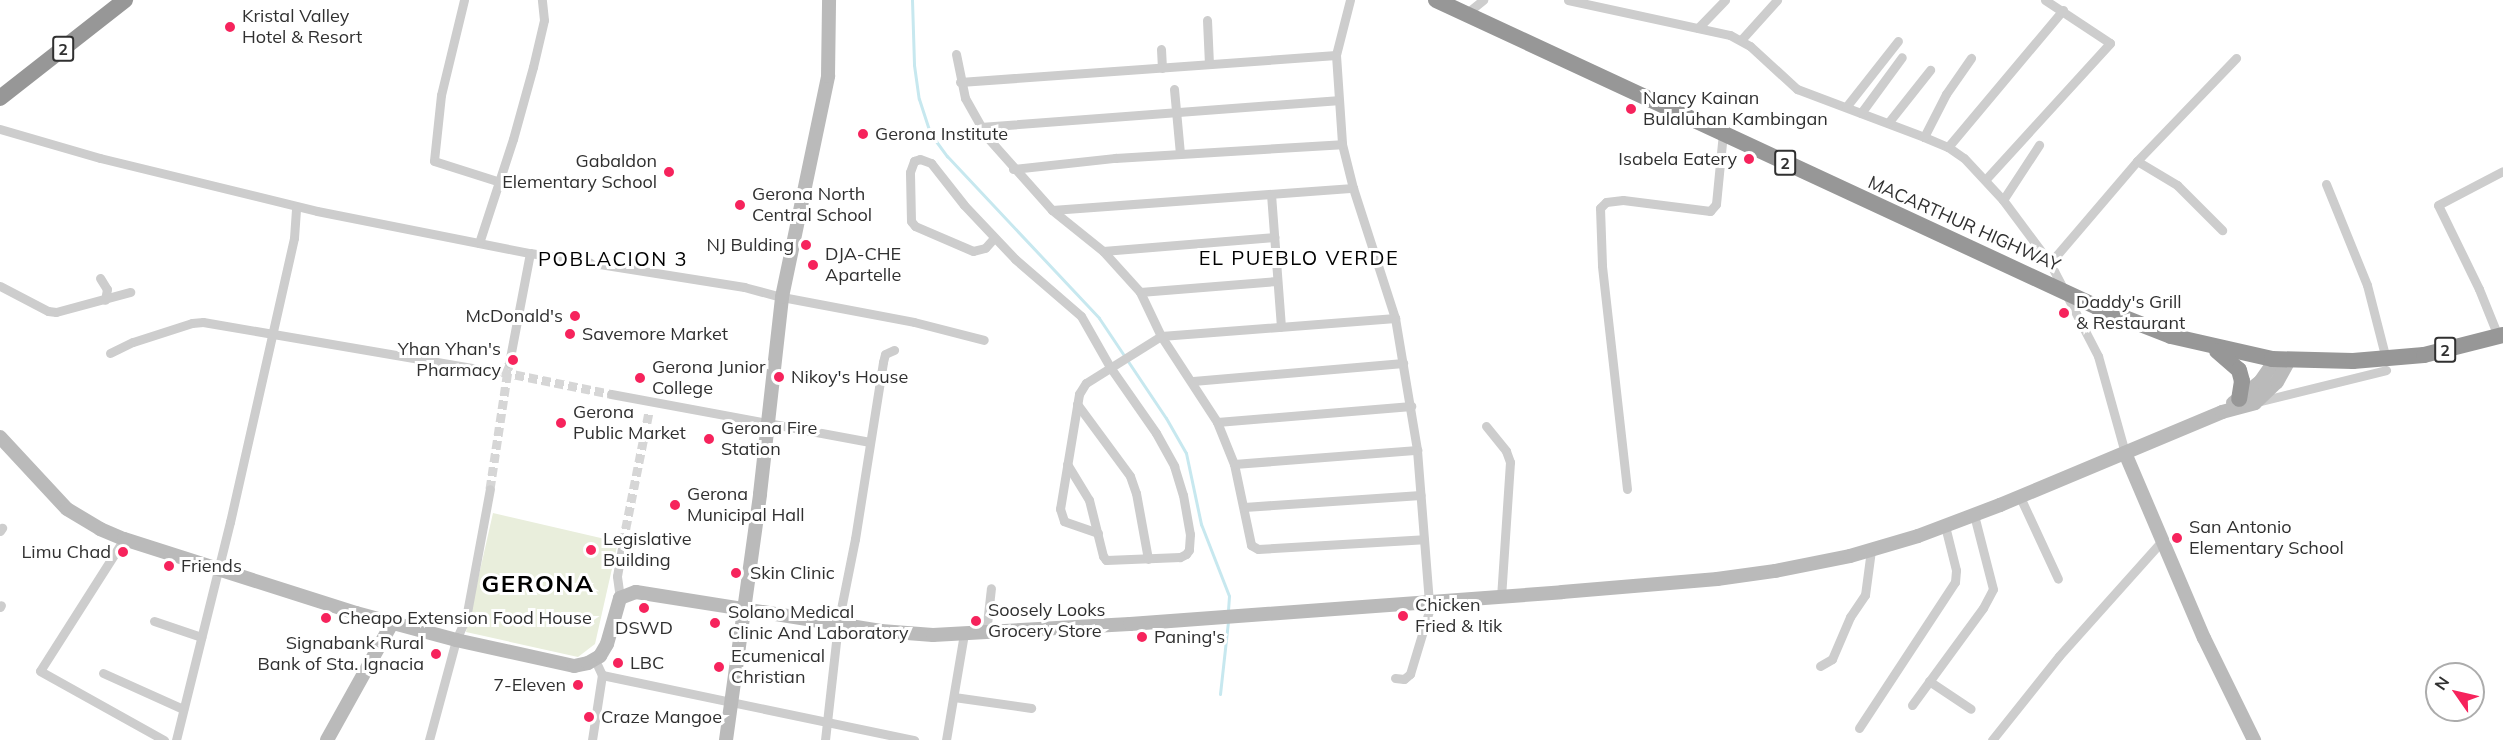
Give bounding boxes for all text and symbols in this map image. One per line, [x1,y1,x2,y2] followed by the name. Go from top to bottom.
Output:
[242,6,362,48] place label: Kristal Valley Hotel & Resort
[223,20,237,34] marker: Kristal Valley Hotel & Resort
[51,36,75,62] road number: 2
[1643,88,1828,130] place label: Nancy Kainan Bulaluhan Kambingan
[1624,102,1638,116] marker: Nancy Kainan Bulaluhan Kambingan
[875,123,1008,145] place label: Gerona Institute
[856,127,870,141] marker: Gerona Institute
[1618,148,1737,170] place label: Isabela Eatery
[1773,150,1797,176] road number: 2
[502,151,657,194] place label: Gabaldon Elementary School
[1742,152,1756,166] marker: Isabela Eatery
[662,165,676,179] marker: Gabaldon Elementary School
[1865,172,2063,276] street label: MACARTHUR HIGHWAY
[752,184,872,226] place label: Gerona North Central School
[733,198,747,212] marker: Gerona North Central School
[707,234,794,256] place label: NJ Bulding
[799,238,813,252] marker: NJ Bulding
[825,244,901,286] place label: DJA-CHE Apartelle
[1199,245,1399,269] district label: EL PUEBLO VERDE
[538,246,688,270] district label: POBLACION 3
[806,258,820,272] marker: DJA-CHE Apartelle
[2076,292,2185,334] place label: Daddy's Grill & Restaurant
[466,305,563,327] place label: McDonald's
[2057,306,2071,320] marker: Daddy's Grill & Restaurant
[568,309,582,323] marker: McDonald's
[582,323,728,345] place label: Savemore Market
[563,327,577,341] marker: Savemore Market
[2433,337,2457,363] road number: 2
[398,339,501,382] place label: Yhan Yhan's Pharmacy
[506,353,520,367] marker: Yhan Yhan's Pharmacy
[652,357,766,400] place label: Gerona Junior College
[791,366,908,388] place label: Nikoy's House
[772,370,786,384] marker: Nikoy's House
[633,371,647,385] marker: Gerona Junior College
[573,402,686,444] place label: Gerona Public Market
[554,416,568,430] marker: Gerona Public Market
[721,418,817,460] place label: Gerona Fire Station
[702,432,716,446] marker: Gerona Fire Station
[687,484,805,526] place label: Gerona Municipal Hall
[668,498,682,512] marker: Gerona Municipal Hall
[2189,517,2344,560] place label: San Antonio Elementary School
[603,529,691,572] place label: Legislative Building
[2170,531,2184,545] marker: San Antonio Elementary School
[22,541,111,563] place label: Limu Chad
[584,543,598,557] marker: Legislative Building
[116,545,130,559] marker: Limu Chad
[181,555,242,577] place label: Friends
[162,559,176,573] marker: Friends
[750,562,835,584] place label: Skin Clinic
[727,564,745,582] marker: Skin Clinic
[482,570,594,598] district label: GERONA
[1415,595,1502,638] place label: Chicken Fried & Itik
[988,600,1105,642] place label: Soosely Looks Grocery Store
[637,601,651,615] marker: DSWD
[728,602,909,644] place label: Solano Medical Clinic And Laboratory
[338,607,592,629] place label: Cheapo Extension Food House
[1396,609,1410,623] marker: Chicken Fried & Itik
[319,611,333,625] marker: Cheapo Extension Food House
[706,614,724,632] marker: Solano Medical Clinic And Laboratory
[969,614,983,628] marker: Soosely Looks Grocery Store
[615,617,673,639] place label: DSWD
[1154,626,1225,648] place label: Paning's
[1135,630,1149,644] marker: Paning's
[258,633,424,676] place label: Signabank Rural Bank of Sta. Ignacia
[731,646,825,688] place label: Ecumenical Christian
[429,647,443,661] marker: Signabank Rural Bank of Sta. Ignacia
[630,652,664,674] place label: LBC
[611,656,625,670] marker: LBC
[712,660,726,674] marker: Ecumenical Christian
[2425,662,2485,722] north arrow
[2430,672,2453,694] text: N
[493,674,566,696] place label: 7-Eleven
[571,678,585,692] marker: 7-Eleven
[601,706,722,728] place label: Craze Mangoe
[582,710,596,724] marker: Craze Mangoe

